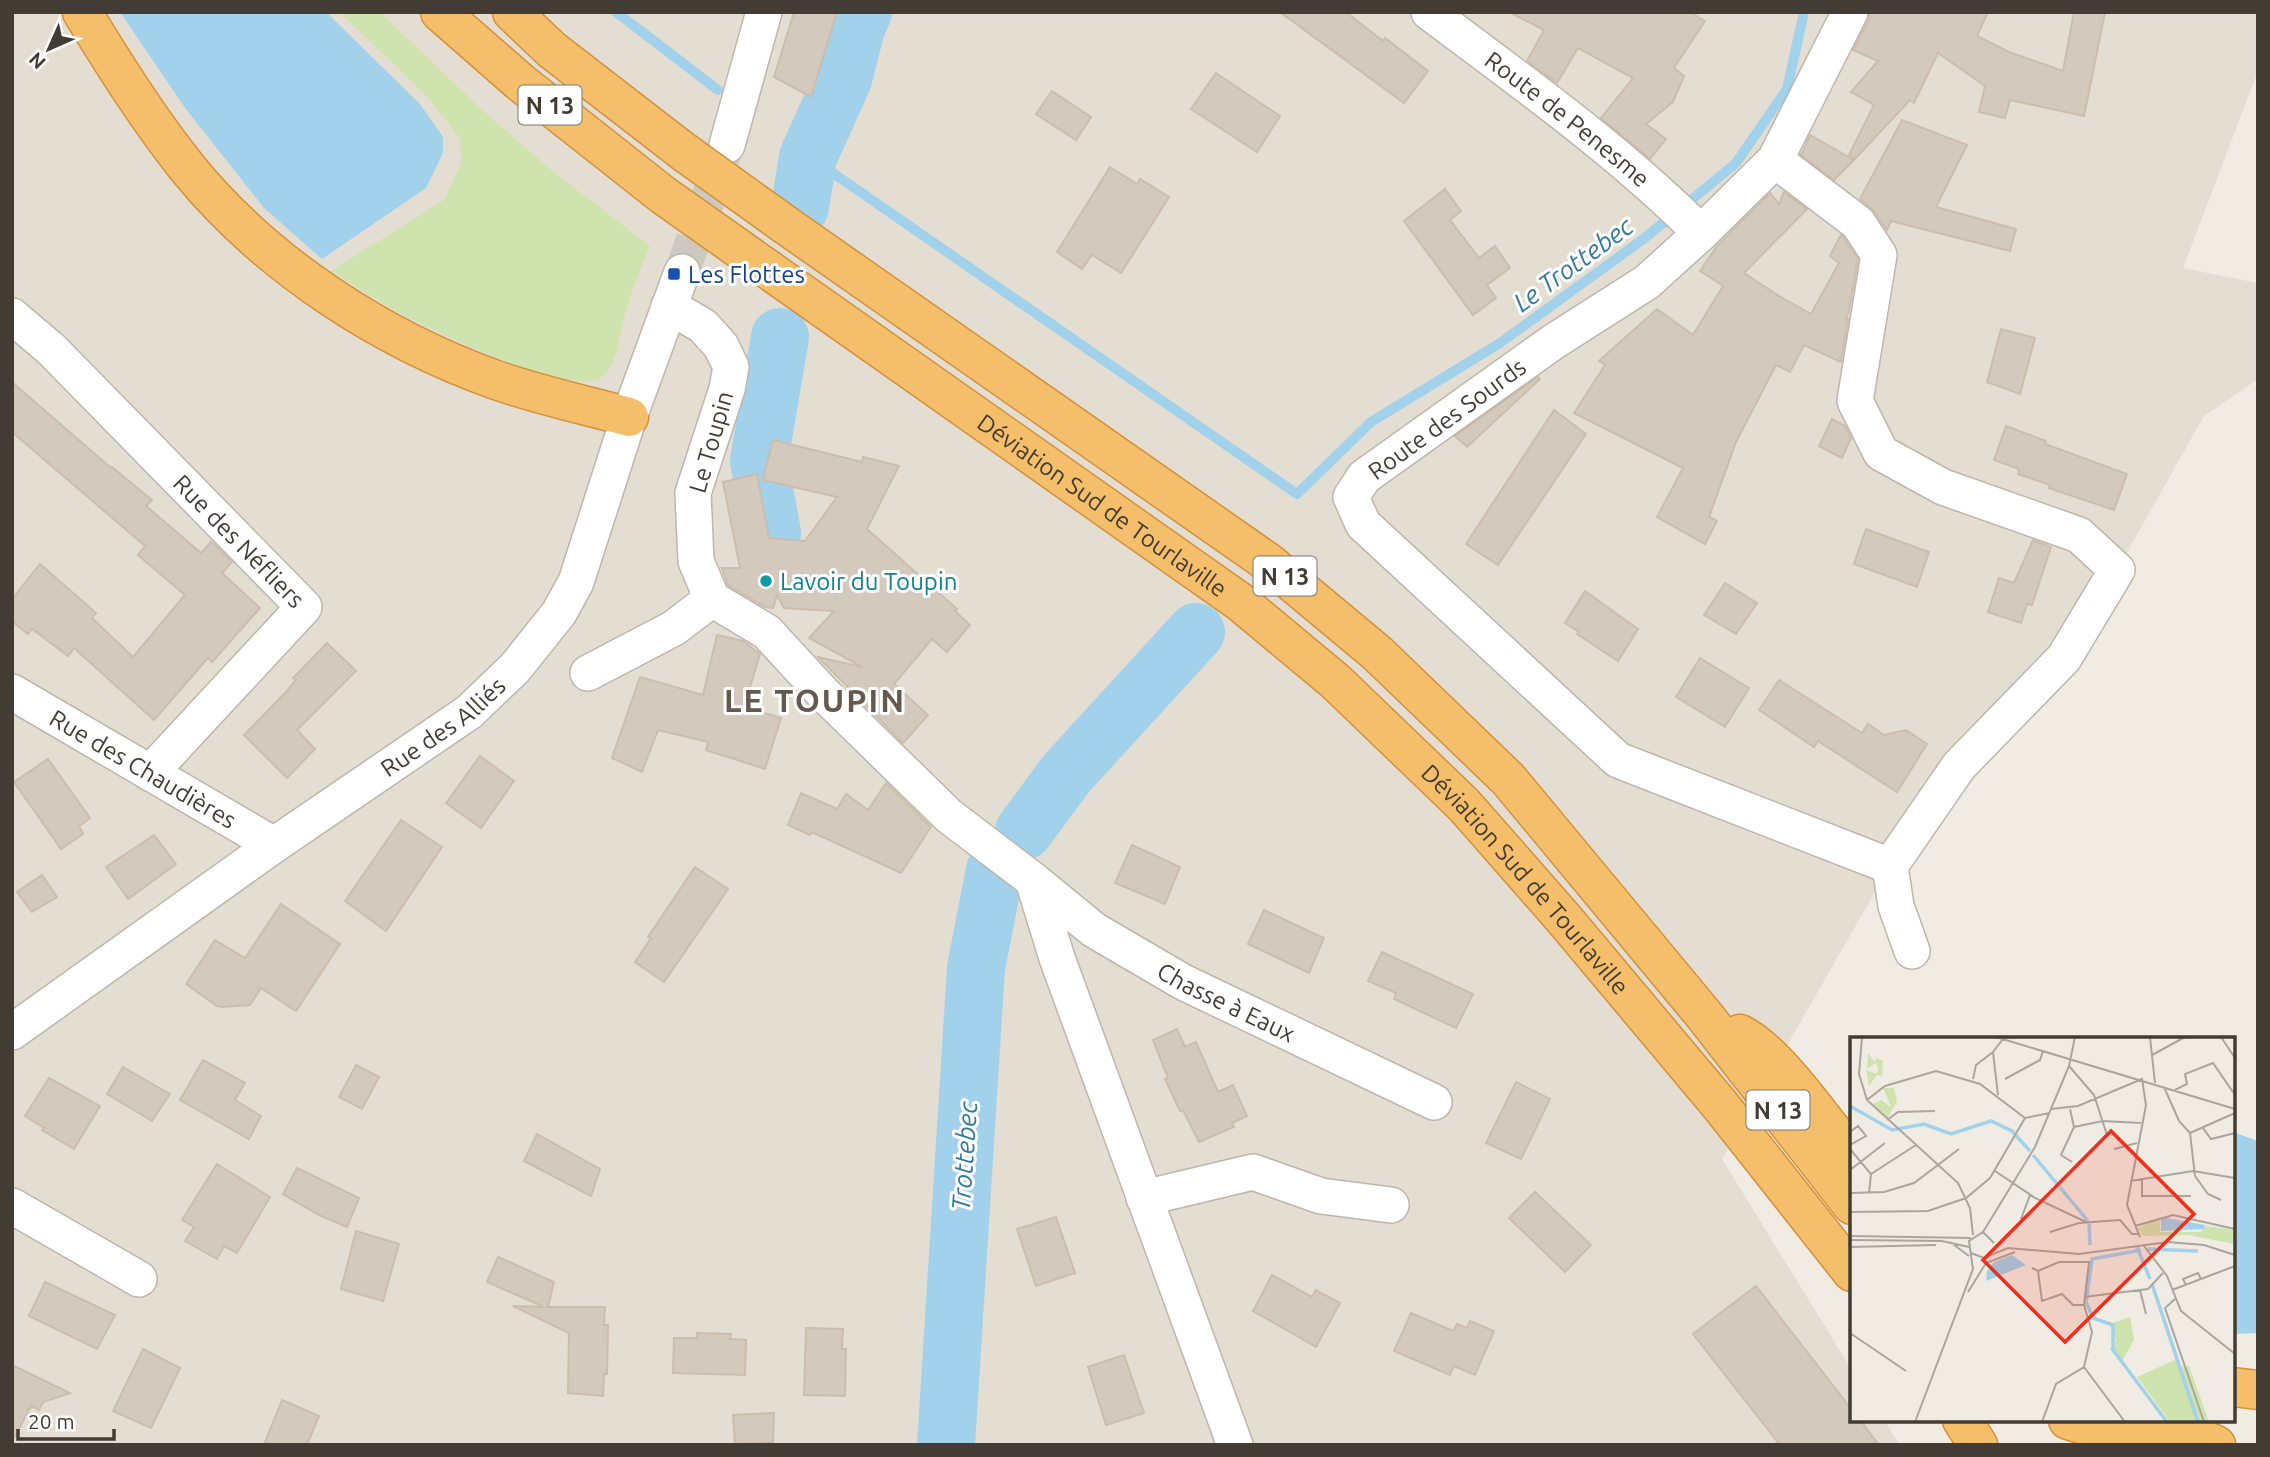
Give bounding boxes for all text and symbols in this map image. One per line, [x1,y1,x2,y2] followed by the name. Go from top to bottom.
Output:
[14,14,84,84] north arrow
[1480,45,1655,192] street label: Route de Penesme
[24,48,50,74] text: N
[518,86,582,124] road number: N 13
[1508,210,1639,317] water label: Le Trottebec
[688,261,805,288] place label: Les Flottes
[666,266,682,282] marker: Les Flottes
[1363,353,1531,485] street label: Route des Sourds
[684,388,738,496] street label: Le Toupin
[973,408,1232,602] street label: Déviation Sud de Tourlaville
[168,469,310,613] street label: Rue des Néfliers
[1254,556,1316,596] road number: N 13
[780,568,957,595] place label: Lavoir du Toupin
[758,573,774,589] marker: Lavoir du Toupin
[375,672,510,782] street label: Rue des Alliés
[724,682,906,718] district label: LE TOUPIN
[45,704,241,834] street label: Rue des Chaudières
[1416,759,1635,1000] street label: Déviation Sud de Tourlaville
[1153,957,1299,1047] street label: Chasse à Eaux
[1850,1037,2235,1422] inset map
[1746,1091,1810,1130] road number: N 13
[946,1099,982,1212] water label: Trottebec
[18,1398,114,1442] scale bar
[28,1409,75,1433] text: 20 m

